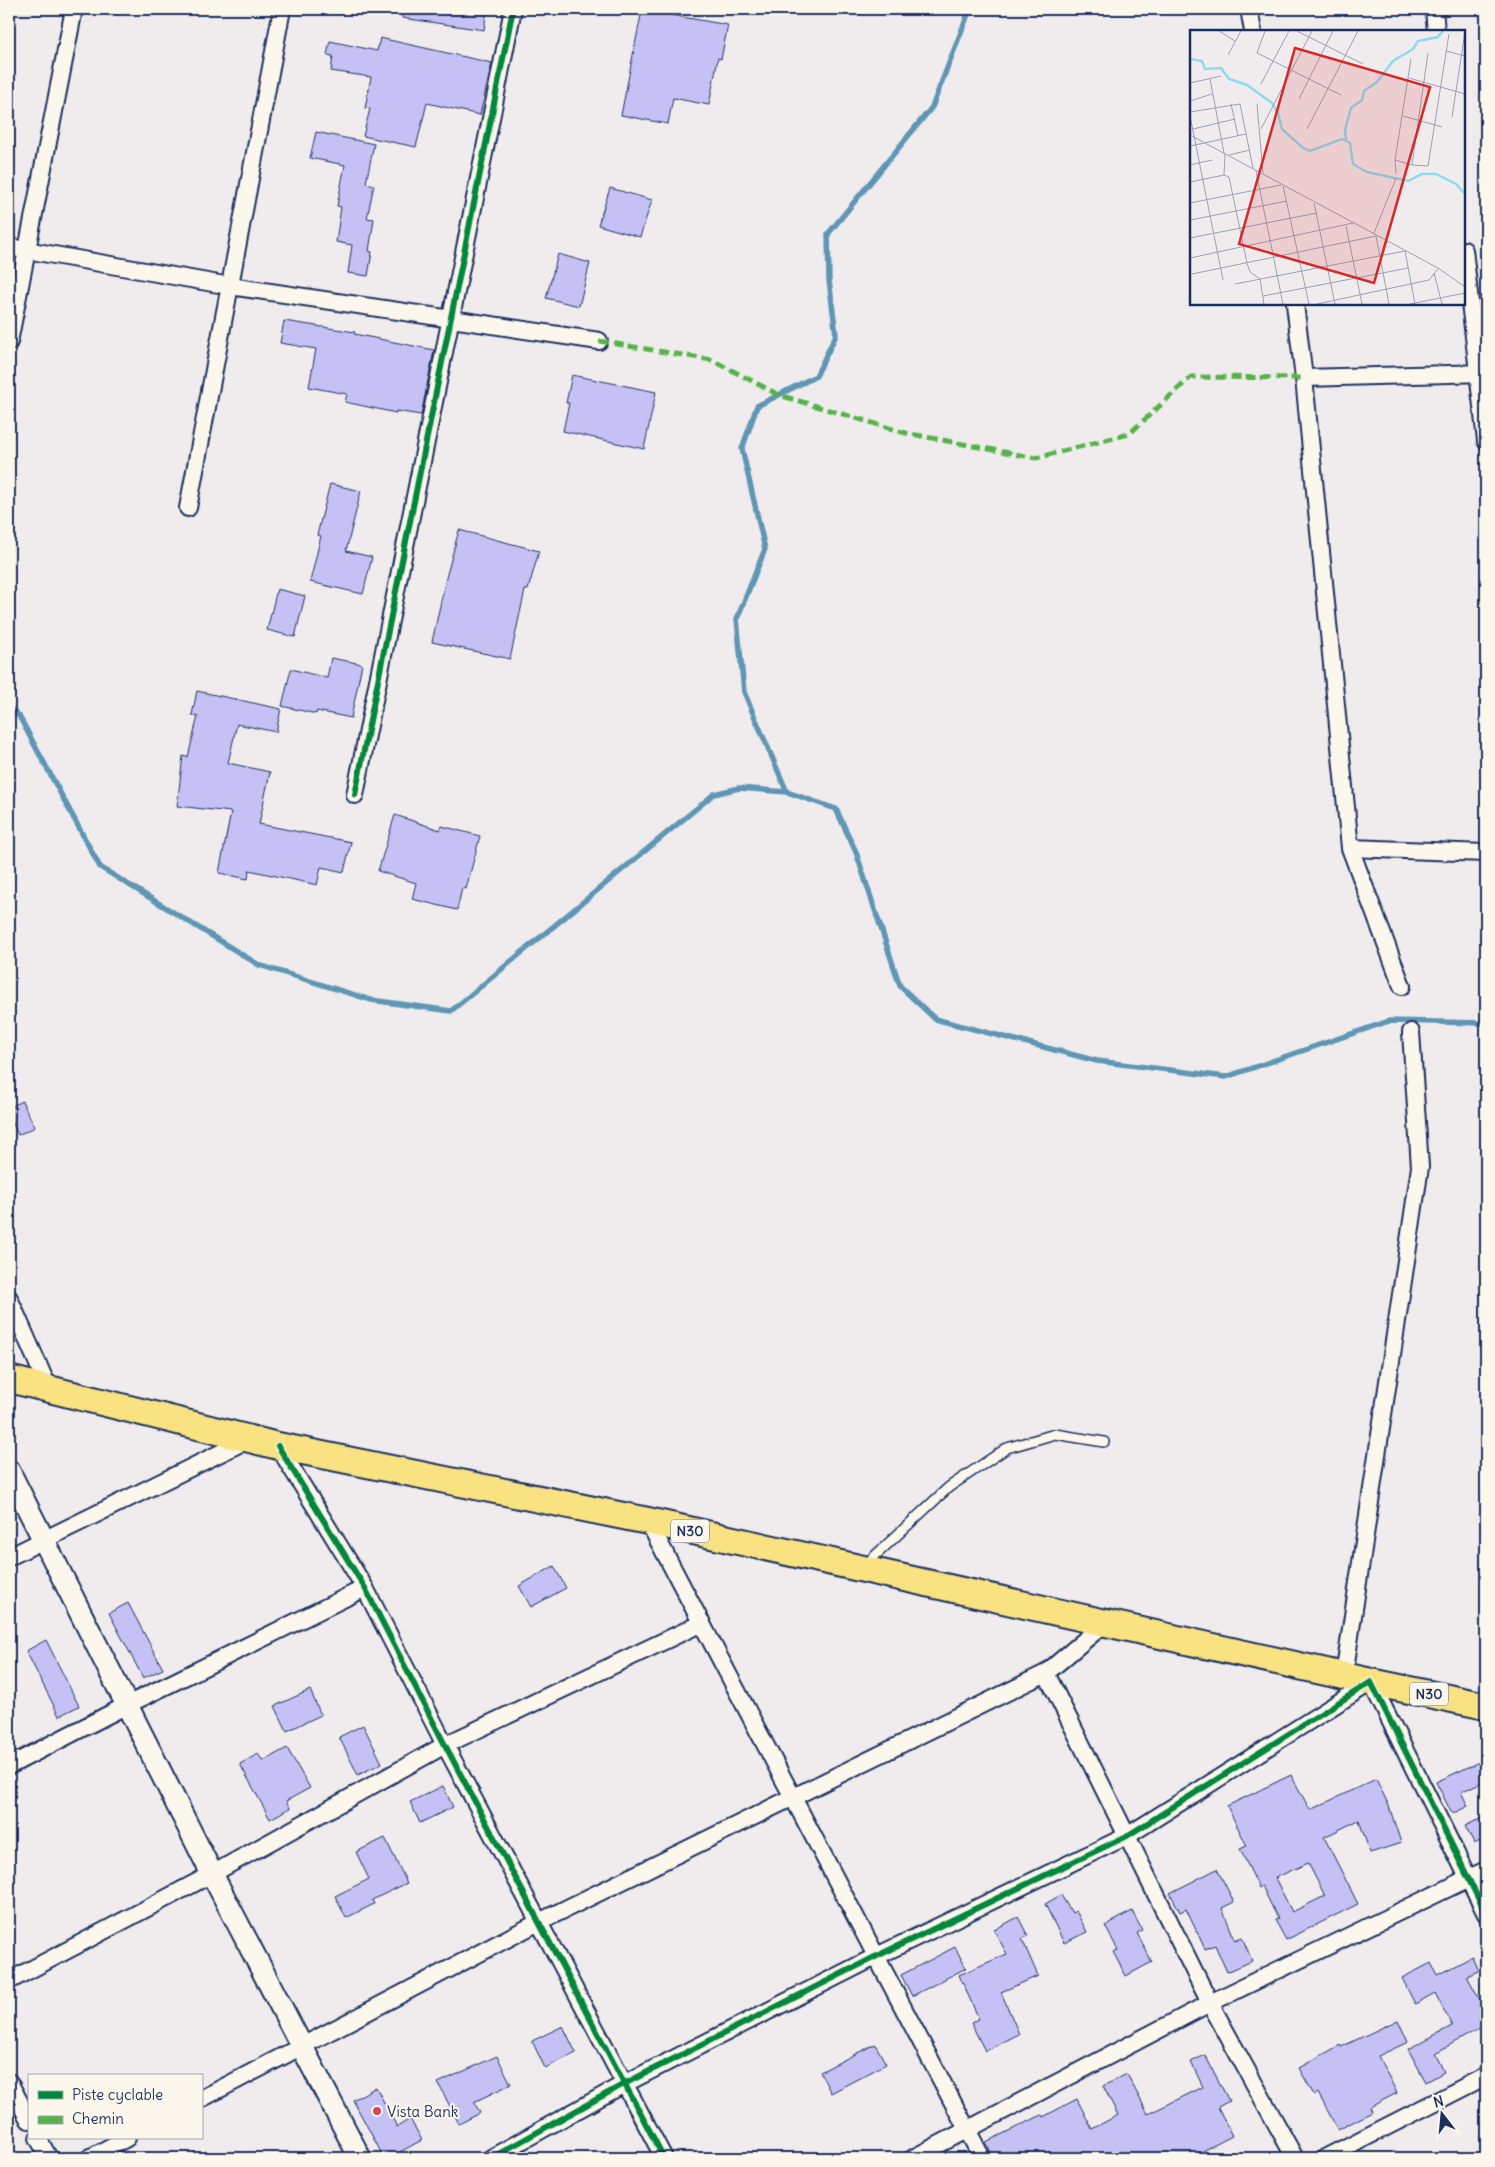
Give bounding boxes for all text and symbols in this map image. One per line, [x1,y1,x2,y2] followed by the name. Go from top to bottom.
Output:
[1190,30,1465,305] inset map
[671,1520,709,1542] road number: N30
[1410,1682,1448,1706] road number: N30
[28,2074,202,2140] legend
[72,2085,163,2104] text: Piste cyclable
[1418,2090,1468,2140] north arrow
[1431,2092,1446,2111] text: N
[387,2102,459,2121] place label: Vista Bank
[371,2105,383,2117] marker: Vista Bank
[72,2109,124,2128] text: Chemin

